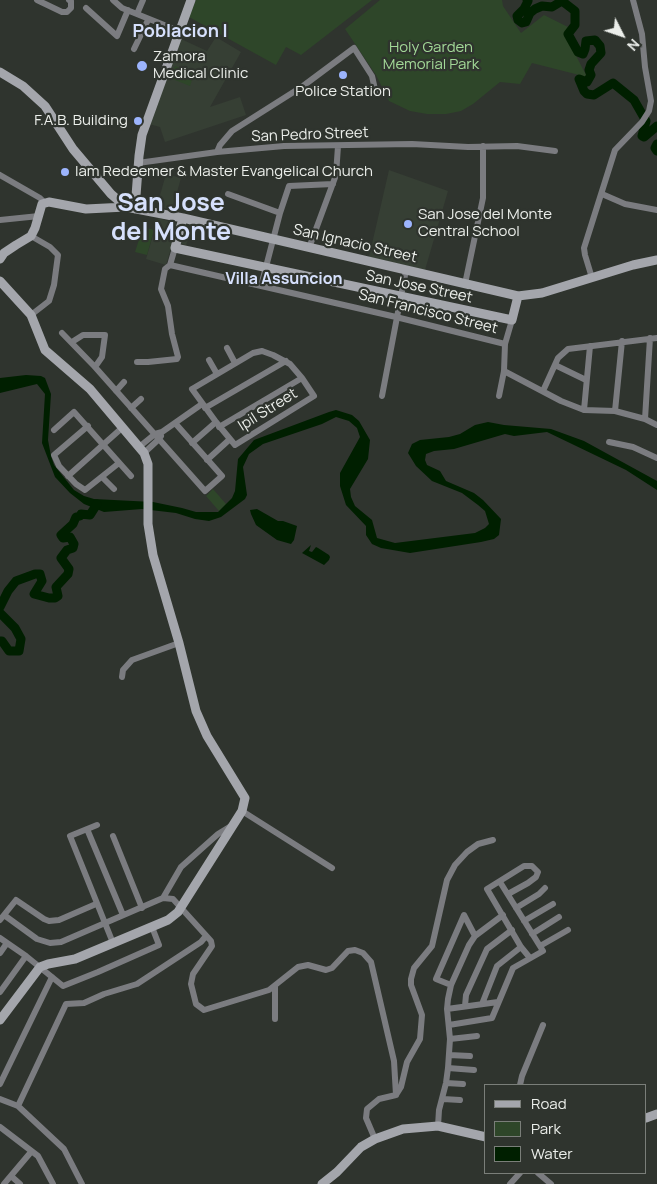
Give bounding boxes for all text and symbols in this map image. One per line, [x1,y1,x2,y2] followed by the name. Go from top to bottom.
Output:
[597,10,647,60] north arrow
[132,21,228,43] district label: Poblacion I
[623,35,644,55] text: N
[383,39,479,74] park label: Holy Garden Memorial Park
[153,48,248,83] place label: Zamora Medical Clinic
[135,59,149,73] marker: Zamora Medical Clinic
[337,69,349,81] marker: Police Station
[295,83,391,101] place label: Police Station
[34,112,128,130] place label: F.A.B. Building
[132,115,144,127] marker: F.A.B. Building
[251,124,369,146] street label: San Pedro Street
[75,163,373,181] place label: Iam Redeemer & Master Evangelical Church
[59,166,71,178] marker: Iam Redeemer & Master Evangelical Church
[111,189,231,248] district label: San Jose del Monte
[418,206,552,241] place label: San Jose del Monte Central School
[402,218,414,230] marker: San Jose del Monte Central School
[291,221,419,267] street label: San Ignacio Street
[364,267,474,307] street label: San Jose Street
[225,270,343,290] district label: Villa Assuncion
[357,286,499,338] street label: San Francisco Street
[235,385,301,435] street label: Ipil Street
[484,1084,647,1174] legend
[531,1093,567,1114] text: Road
[531,1118,561,1139] text: Park
[531,1143,573,1164] text: Water

